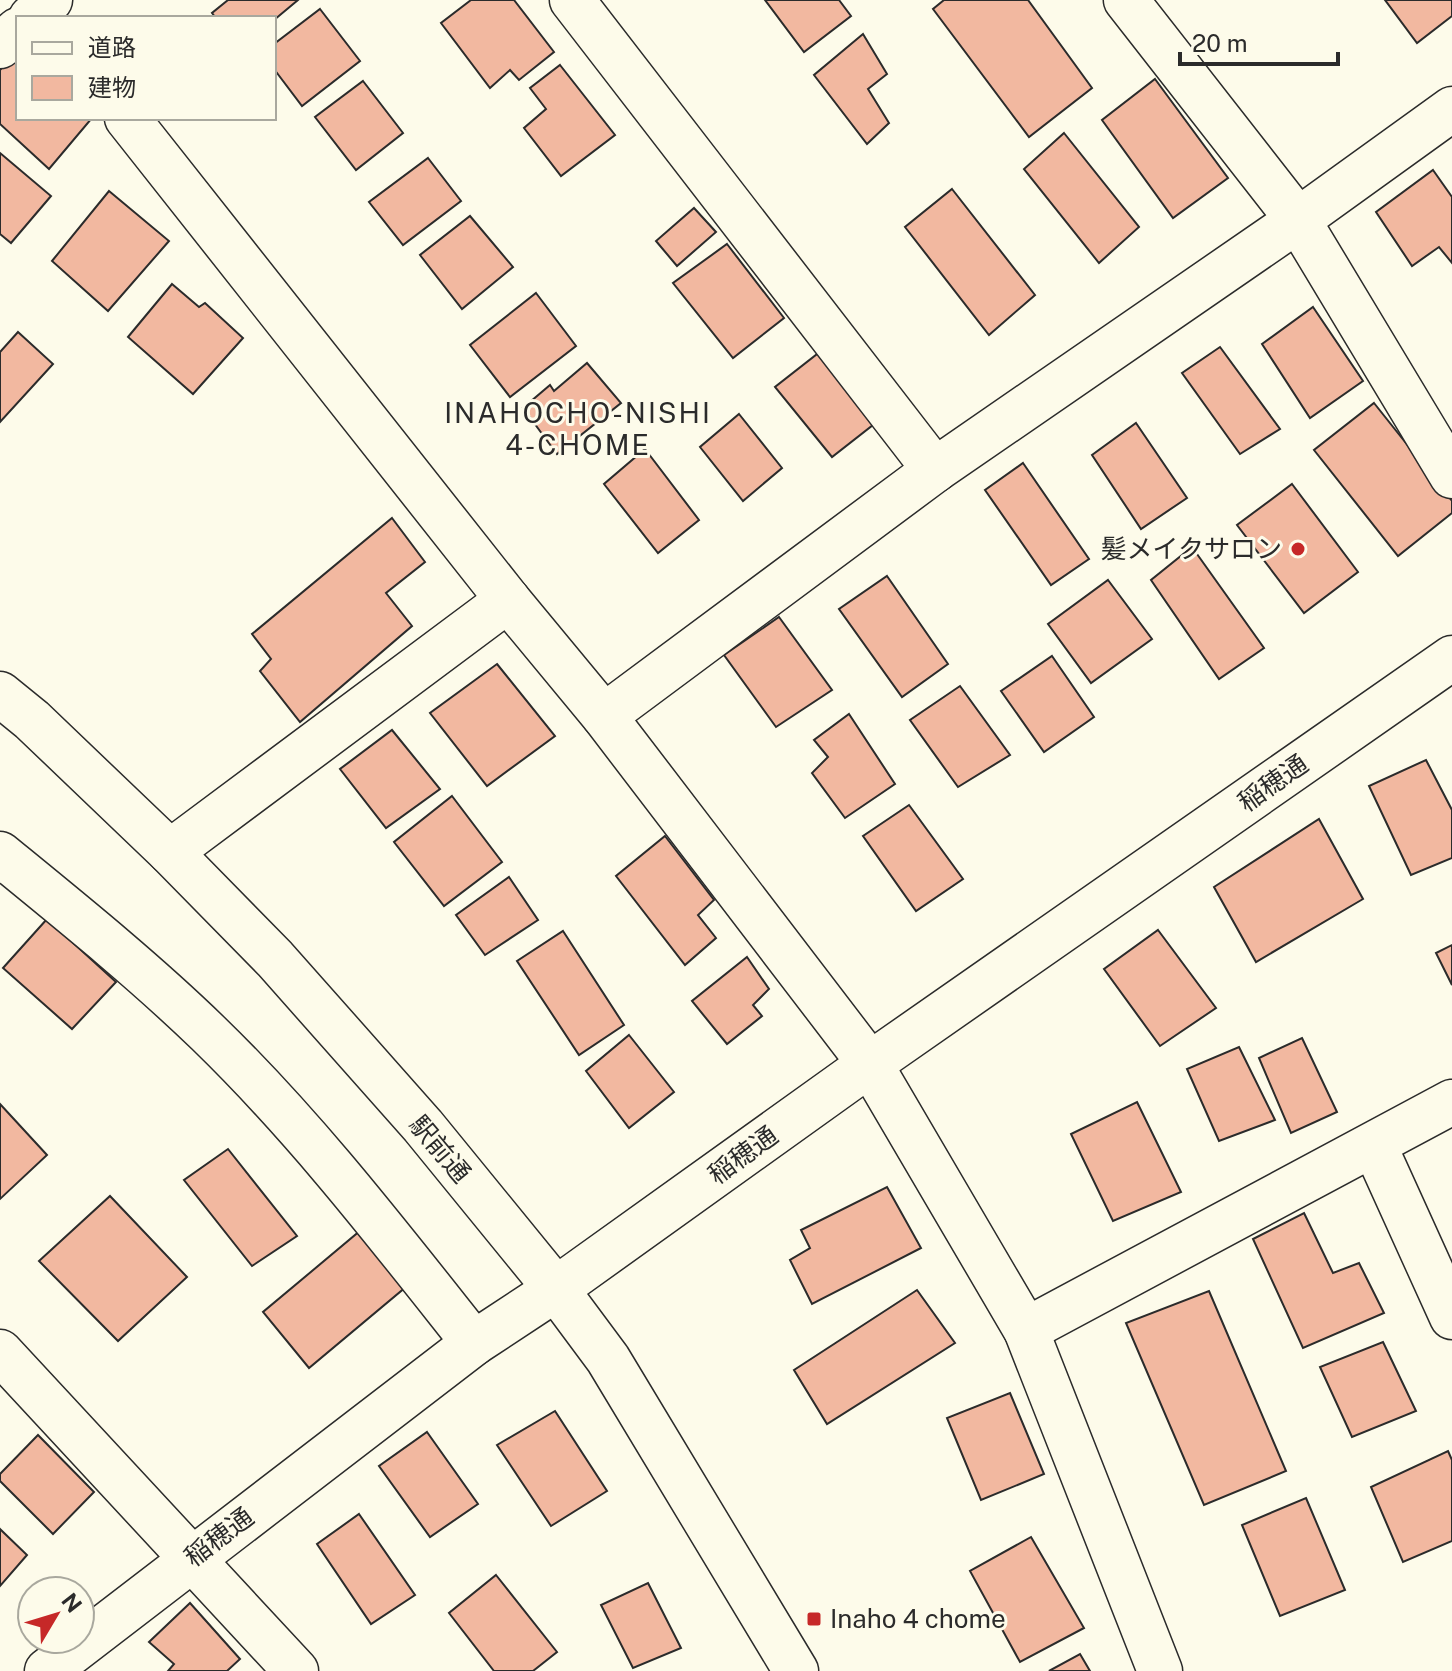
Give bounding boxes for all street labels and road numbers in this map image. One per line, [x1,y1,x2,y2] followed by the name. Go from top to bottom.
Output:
[1232,748,1314,818] street label: 稲穂通
[403,1109,477,1189] street label: 駅前通
[702,1119,783,1190] street label: 稲穂通
[178,1501,259,1572] street label: 稲穂通

